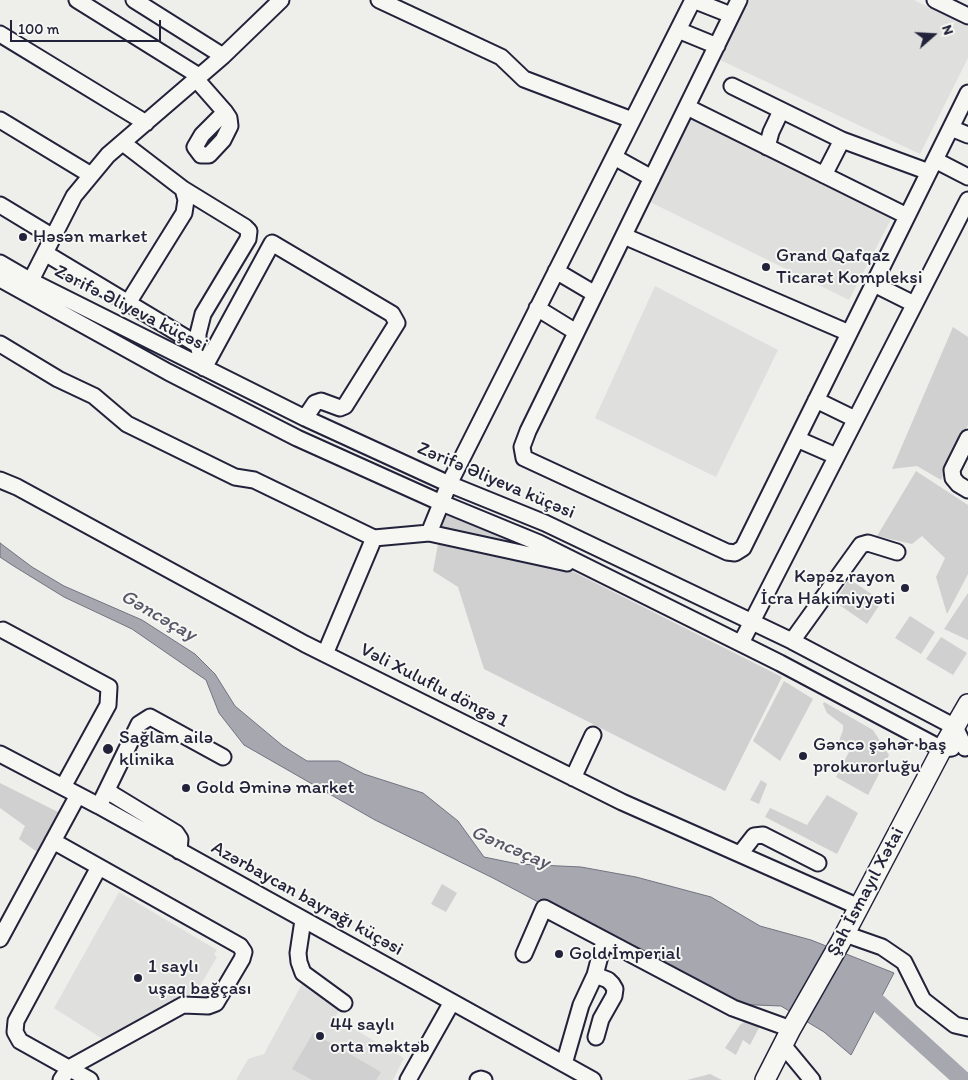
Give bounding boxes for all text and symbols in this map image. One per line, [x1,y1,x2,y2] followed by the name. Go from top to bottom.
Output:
[12,10,164,42] scale bar
[908,10,958,60] north arrow
[18,20,59,38] text: 100 m
[938,23,957,37] text: N
[33,226,148,248] place label: Həsən market
[17,231,29,243] marker: Həsən market
[776,245,922,289] place label: Grand Qafqaz Ticarət Kompleksi
[50,260,212,358] street label: Zərifə Əliyeva küçəsi
[760,261,772,273] marker: Grand Qafqaz Ticarət Kompleksi
[414,437,578,525] street label: Zərifə Əliyeva küçəsi
[760,566,895,610] place label: Kəpəz rayon İcra Hakimiyyəti
[899,582,911,594] marker: Kəpəz rayon İcra Hakimiyyəti
[116,585,200,647] water label: Gəncəçay
[356,639,512,733] street label: Vəli Xuluflu döngə 1
[119,727,213,771] place label: Sağlam ailə klinika
[813,734,946,778] place label: Gəncə şəhər baş prokurorluğu
[101,742,115,756] marker: Sağlam ailə klinika
[797,750,809,762] marker: Gəncə şəhər baş prokurorluğu
[196,777,355,799] place label: Gold Əminə market
[180,782,192,794] marker: Gold Əminə market
[467,821,553,875] water label: Gəncəçay
[822,824,910,960] street label: Şah İsmayıl Xətai
[207,837,407,961] street label: Azərbaycan bayrağı küçəsi
[569,943,681,965] place label: Gold İmperial
[553,948,565,960] marker: Gold İmperial
[148,956,251,1000] place label: 1 saylı uşaq bağçası
[132,972,144,984] marker: 1 saylı uşaq bağçası
[330,1014,430,1058] place label: 44 saylı orta məktəb
[314,1030,326,1042] marker: 44 saylı orta məktəb

